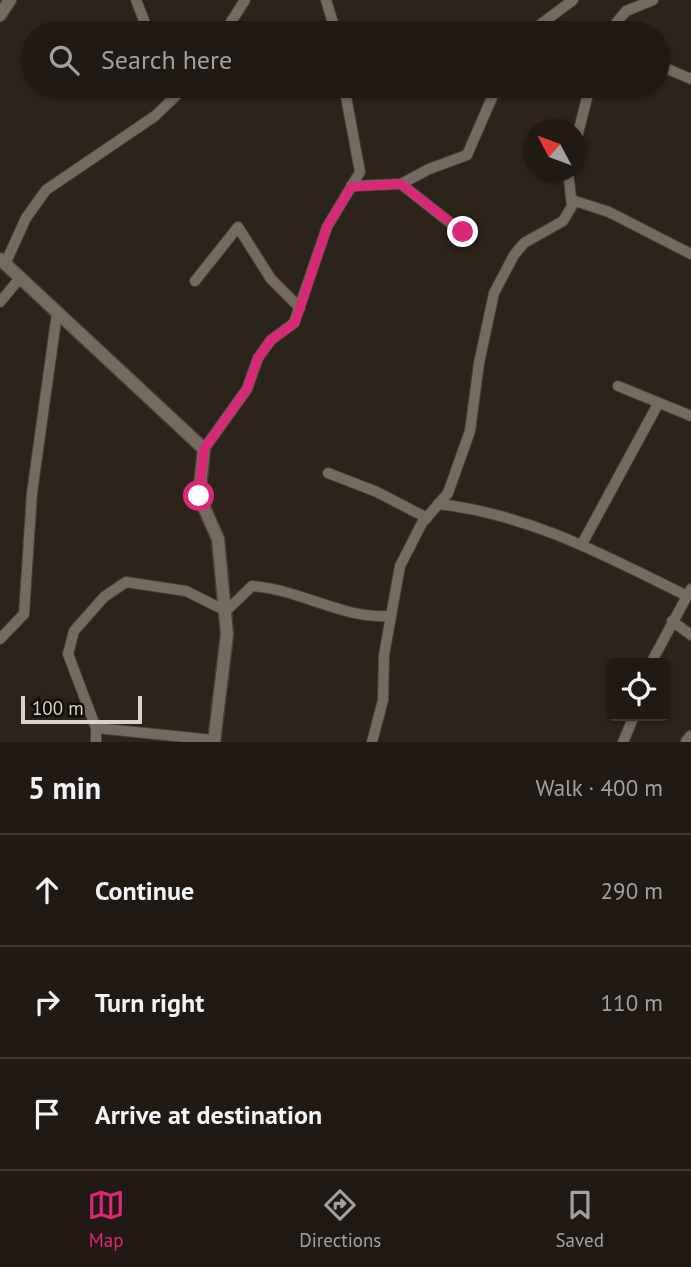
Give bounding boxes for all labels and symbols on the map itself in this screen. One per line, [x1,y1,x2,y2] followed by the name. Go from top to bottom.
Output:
[523,119,586,182] north arrow
[447,216,478,247] route end
[183,480,214,511] route start
[21,693,142,725] scale bar

